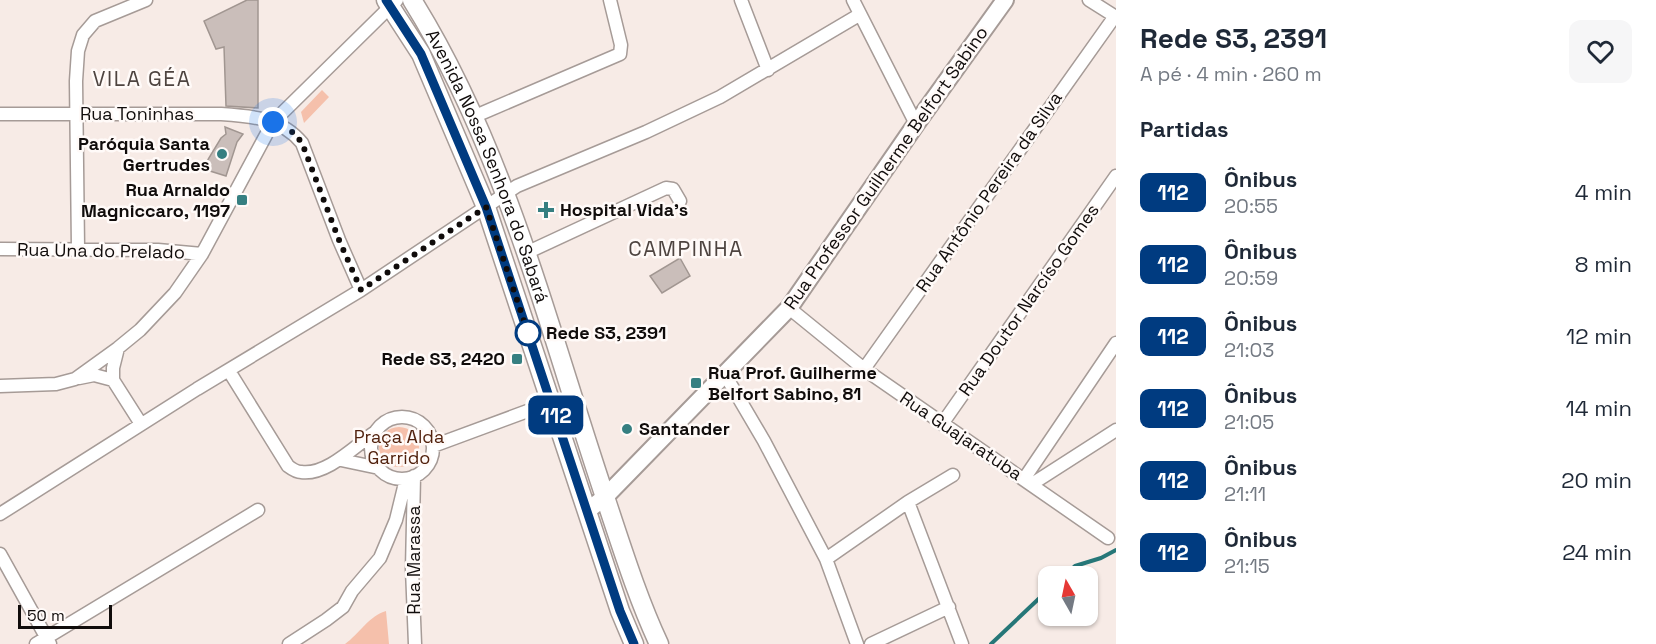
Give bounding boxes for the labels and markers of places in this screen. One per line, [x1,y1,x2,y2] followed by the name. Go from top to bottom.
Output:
[78,132,211,176] place label: Paróquia Santa Gertrudes
[215,147,229,161] marker: Paróquia Santa Gertrudes
[81,178,230,222] place label: Rua Arnaldo Magniccaro, 1197
[235,193,249,207] marker: Rua Arnaldo Magniccaro, 1197
[560,198,688,221] place label: Hospital Vida's
[537,201,555,219] marker: Hospital Vida's
[515,320,541,346] marker: Rede S3, 2391
[546,321,666,344] place label: Rede S3, 2391
[381,347,505,370] place label: Rede S3, 2420
[510,352,524,366] marker: Rede S3, 2420
[708,361,877,405] place label: Rua Prof. Guilherme Belfort Sabino, 81
[689,376,703,390] marker: Rua Prof. Guilherme Belfort Sabino, 81
[639,417,730,440] place label: Santander
[620,422,634,436] marker: Santander

